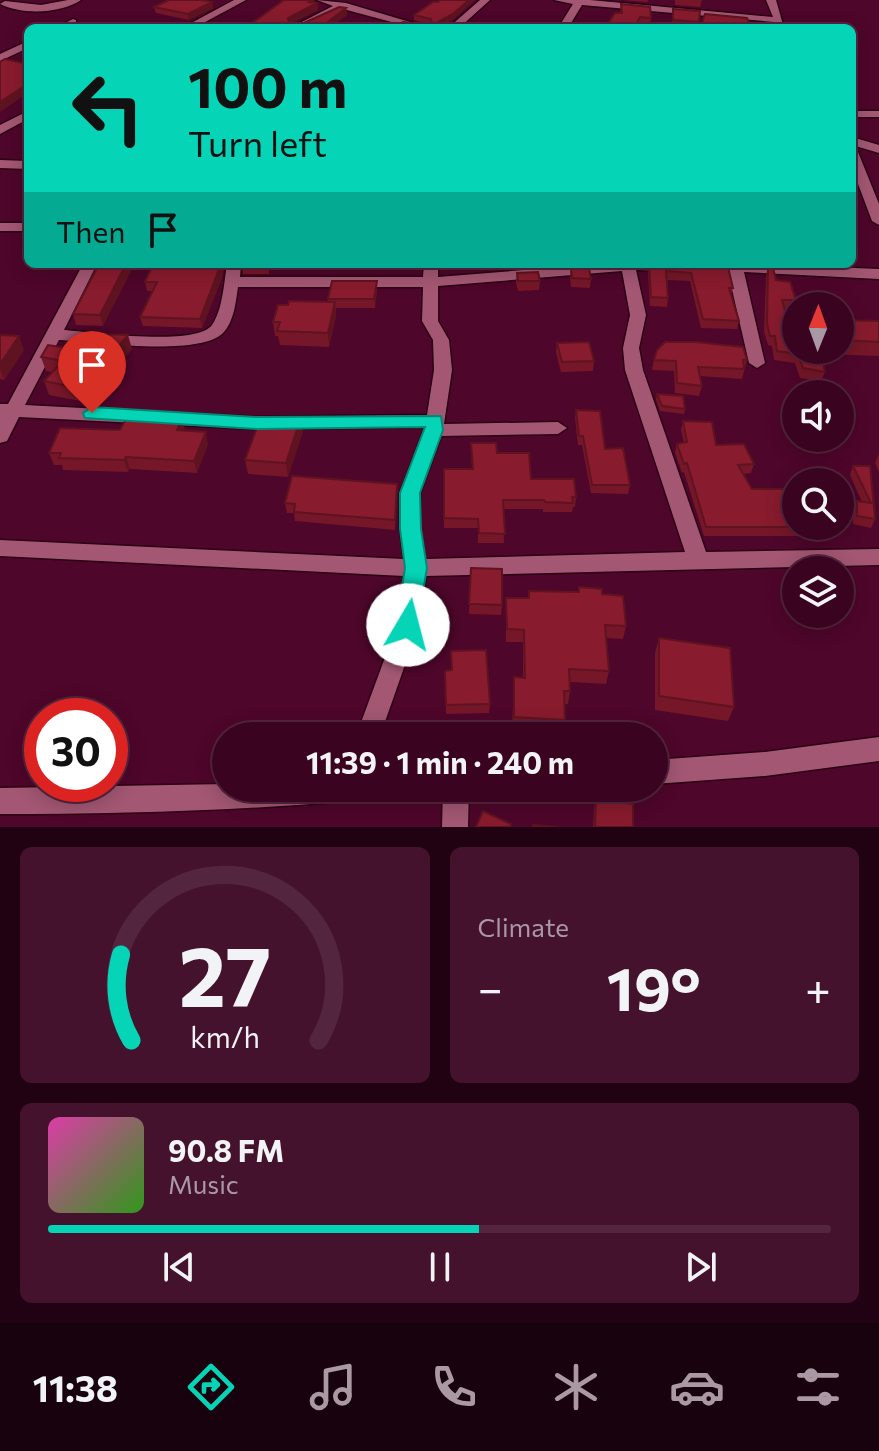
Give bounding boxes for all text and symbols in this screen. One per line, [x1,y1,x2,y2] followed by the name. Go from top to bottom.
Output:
[188,51,347,120] text: 100 m
[56,56,160,160] icon: left
[188,120,327,164] text: Turn left
[141,208,185,252] icon: arrive
[56,212,125,249] text: Then
[782,292,854,364] north arrow
[782,292,854,628] map controls
[58,331,126,413] pin
[70,343,114,387] icon: arrive
[782,380,854,452] button: sound
[782,468,854,540] button: search
[782,556,854,628] button: layers
[366,583,450,667] position arrow
[24,698,128,802] speed limit sign: 30
[306,743,574,780] text: 11:39 · 1 min · 240 m
[478,911,569,942] text: Climate
[178,922,271,1024] text: 27
[607,950,701,1023] text: 19°
[478,960,503,1014] text: −
[805,960,831,1014] text: +
[190,1019,260,1054] text: km/h
[168,1131,284,1168] text: 90.8 FM
[168,1168,239,1199] text: Music
[157,1245,201,1289] icon: previous
[418,1245,462,1289] icon: pause
[679,1245,723,1289] icon: next
[183,1359,239,1415] icon: directions
[305,1359,361,1415] icon: music
[426,1359,482,1415] icon: phone
[548,1359,604,1415] icon: climate
[669,1359,725,1415] icon: car
[790,1359,846,1415] icon: filters
[33,1365,118,1409] text: 11:38

